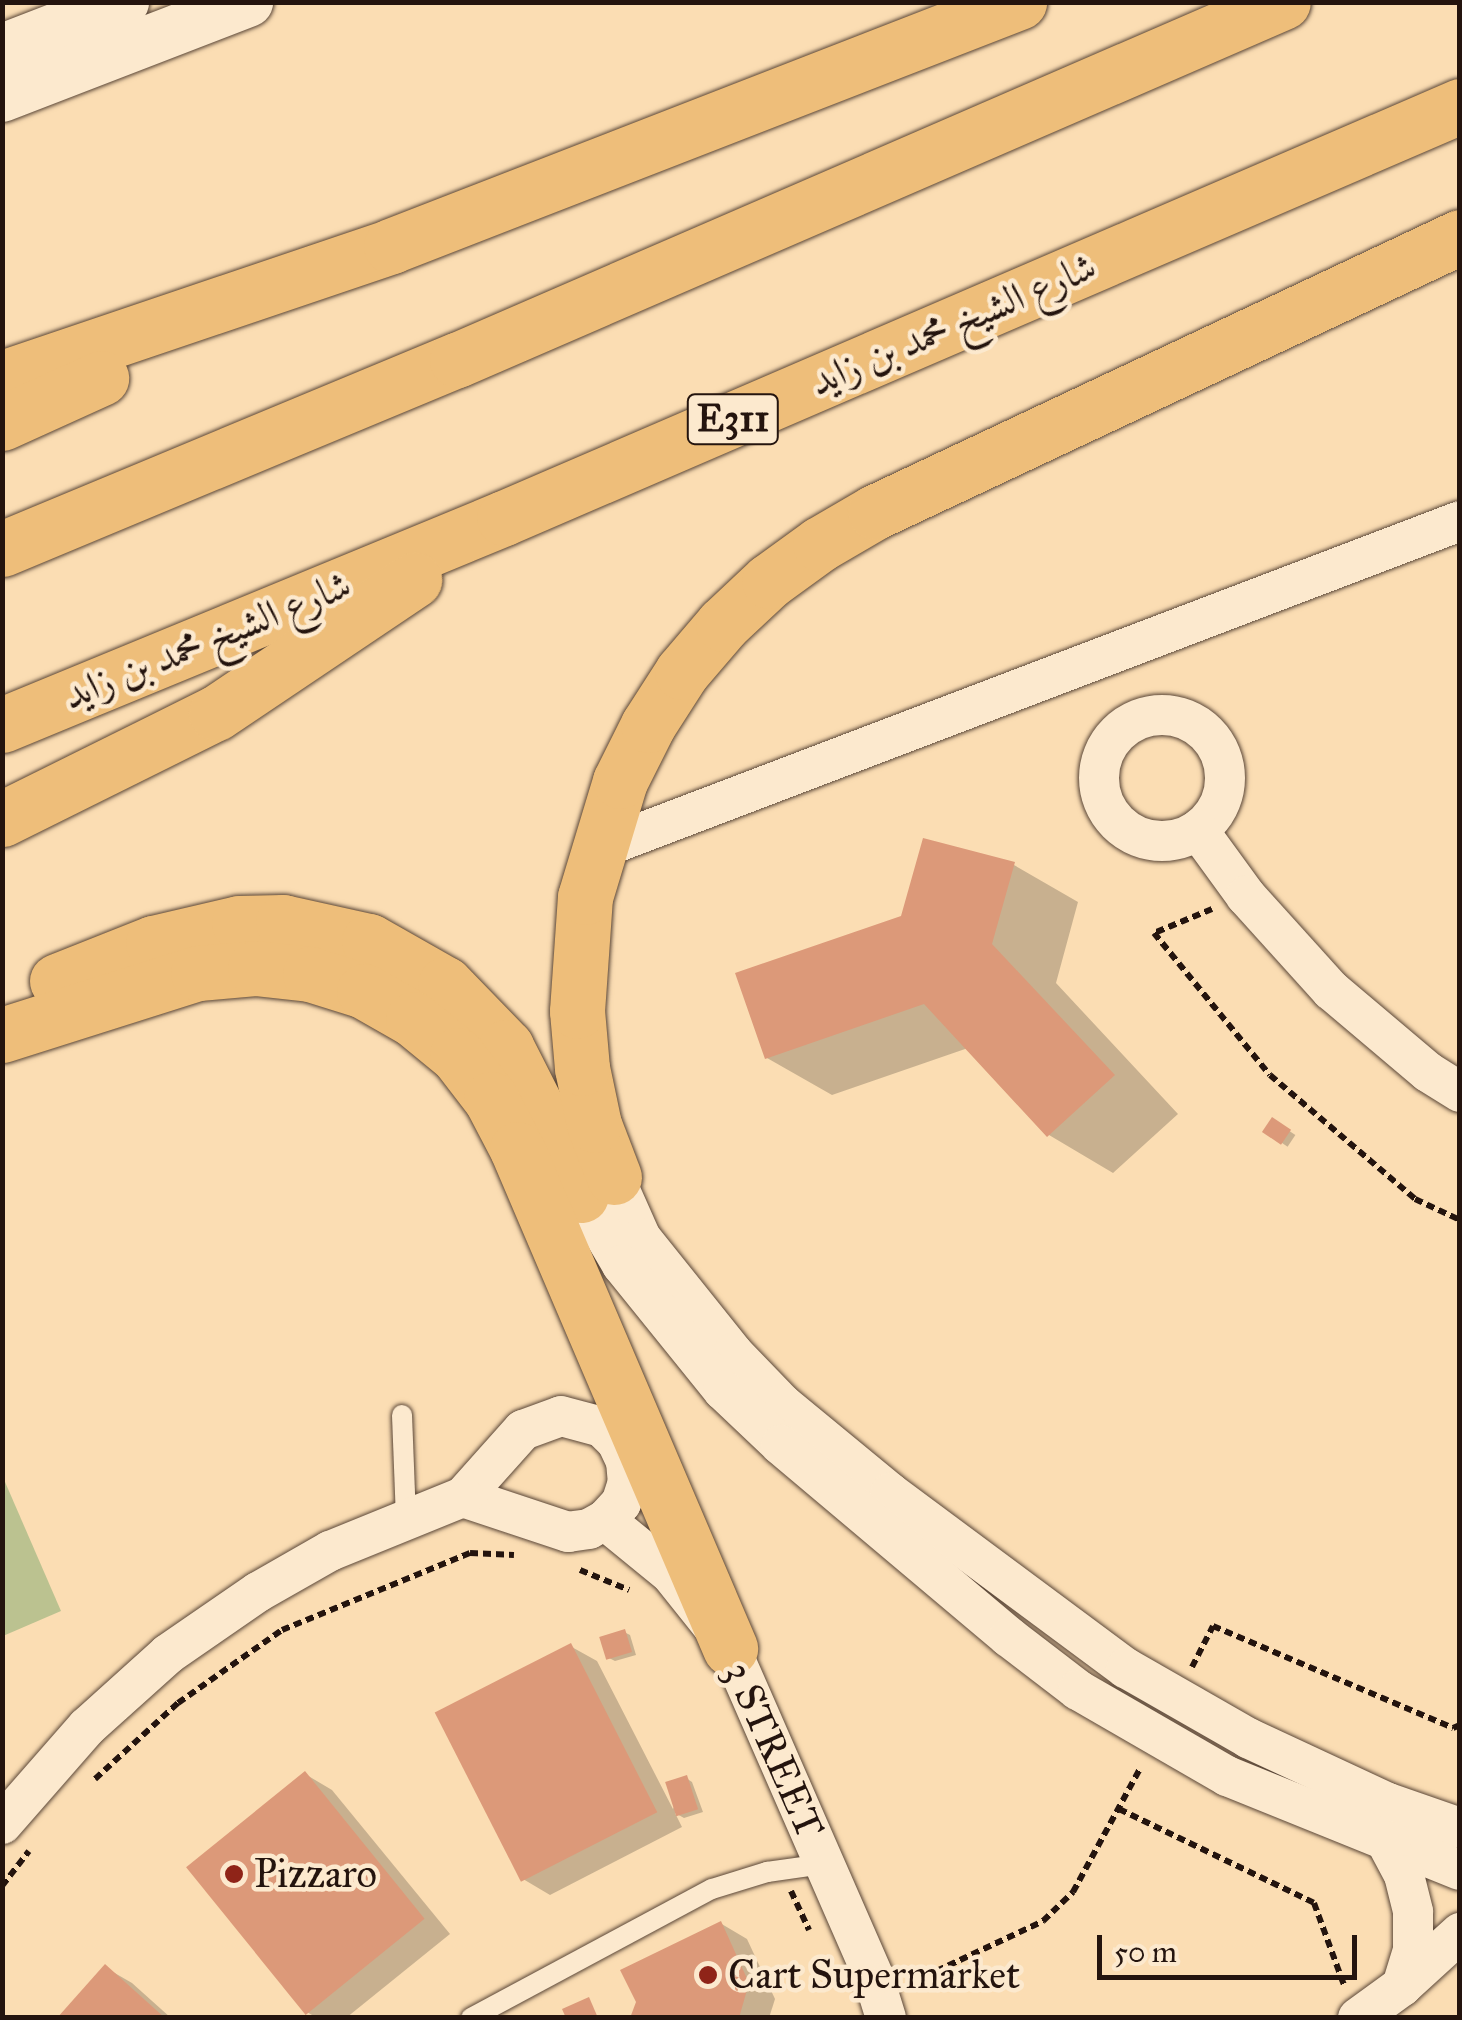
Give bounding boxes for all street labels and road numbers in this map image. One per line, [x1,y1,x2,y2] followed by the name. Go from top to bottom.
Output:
[803,242,1103,406] street label: شارع الشيخ محمد بن زايد
[686,386,780,452] road number: E311
[56,560,358,720] street label: شارع الشيخ محمد بن زايد
[714,1654,834,1846] street label: 3 STREET

